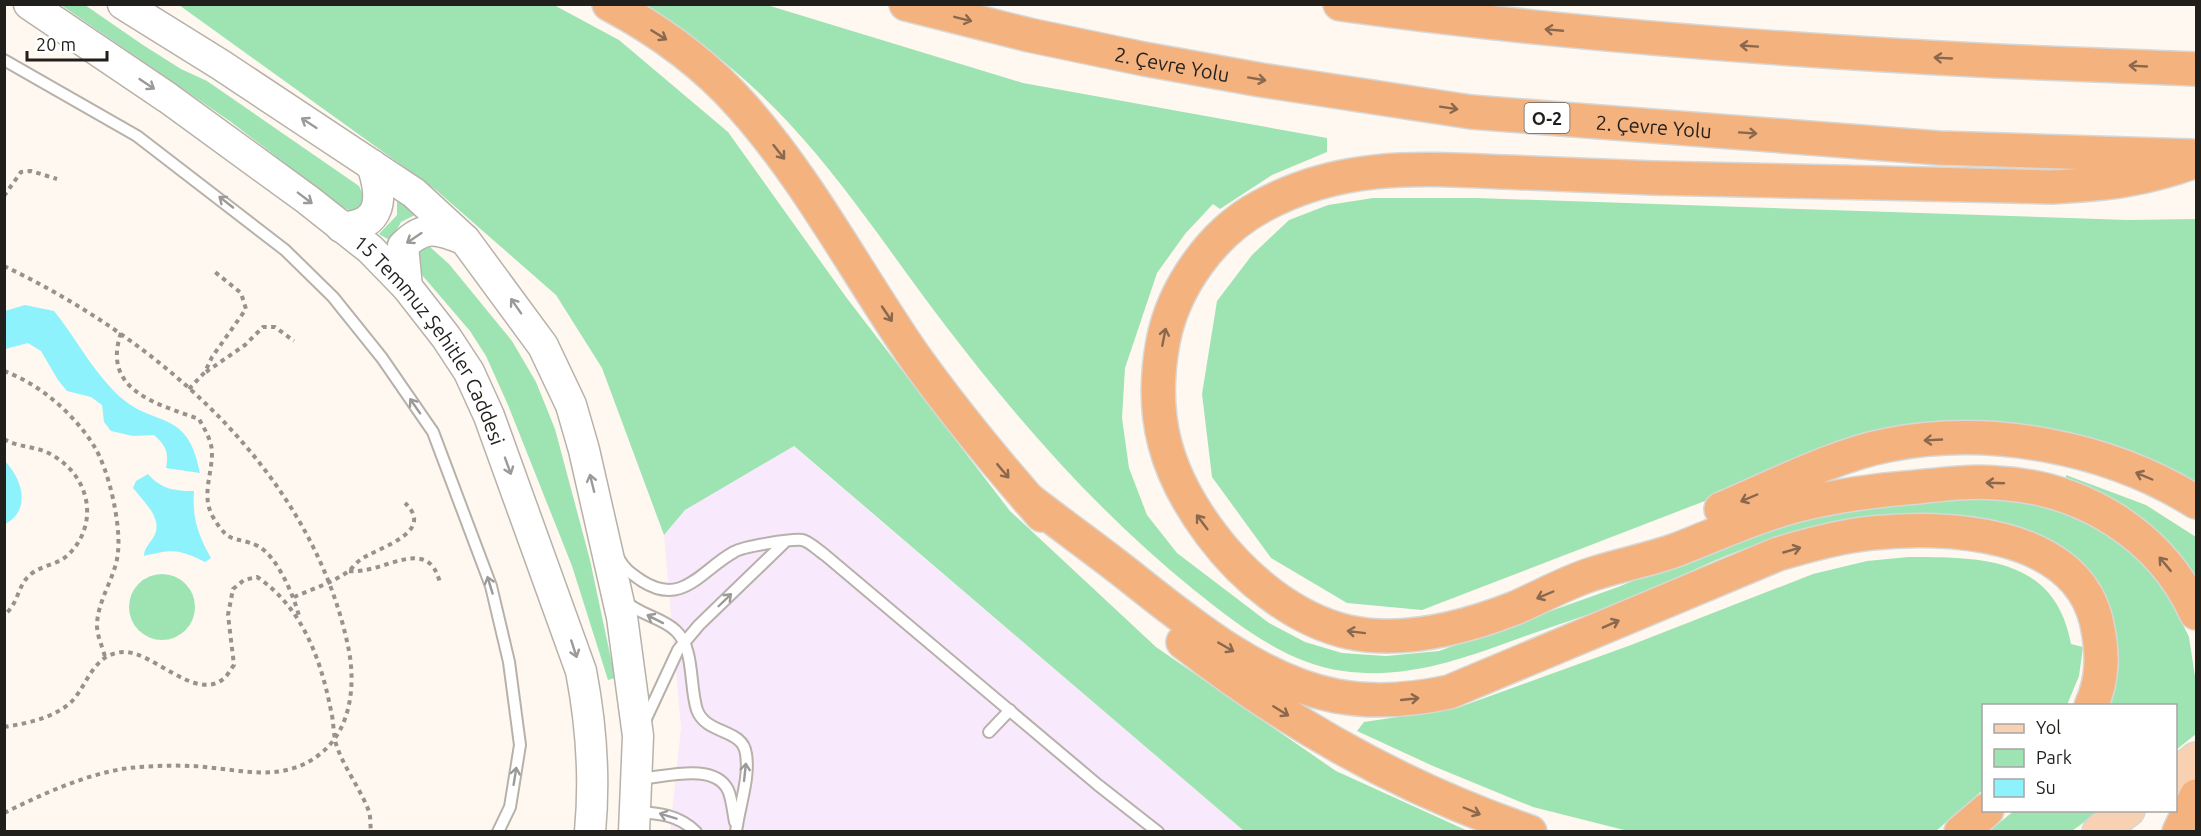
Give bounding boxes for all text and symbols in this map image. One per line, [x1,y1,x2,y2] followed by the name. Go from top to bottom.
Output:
[953,13,972,25] one-way arrow
[27,24,106,62] scale bar
[1545,24,1565,35] one-way arrow
[650,30,667,42] one-way arrow
[36,34,76,54] text: 20 m
[1739,40,1759,51] one-way arrow
[1113,42,1231,86] street label: 2. Çevre Yolu
[1934,52,1954,63] one-way arrow
[2129,60,2149,71] one-way arrow
[1246,74,1266,85] one-way arrow
[138,79,155,91] one-way arrow
[1439,103,1459,114] one-way arrow
[1524,103,1570,133] road number: O-2
[1595,110,1713,142] street label: 2. Çevre Yolu
[301,117,318,129] one-way arrow
[1738,128,1758,139] one-way arrow
[772,144,785,160] one-way arrow
[297,192,313,204] one-way arrow
[219,196,235,209] one-way arrow
[350,230,510,448] street label: 15 Temmuz Şehitler Caddesi
[406,231,423,244] one-way arrow
[509,299,522,315] one-way arrow
[880,306,893,323] one-way arrow
[1159,328,1170,347] one-way arrow
[409,398,421,414] one-way arrow
[1924,434,1944,445] one-way arrow
[503,456,514,474] one-way arrow
[996,463,1010,478] one-way arrow
[2136,470,2154,481] one-way arrow
[586,474,598,493] one-way arrow
[1985,478,2005,489] one-way arrow
[1740,493,1758,504] one-way arrow
[1196,514,1208,530] one-way arrow
[1782,544,1801,555] one-way arrow
[2159,556,2172,572] one-way arrow
[484,576,495,595] one-way arrow
[1536,590,1554,601] one-way arrow
[717,593,732,608] one-way arrow
[646,613,664,625] one-way arrow
[1602,618,1620,629] one-way arrow
[1347,627,1367,638] one-way arrow
[569,639,580,658] one-way arrow
[1217,641,1234,653] one-way arrow
[1399,693,1419,704] one-way arrow
[1982,704,2177,812] legend
[1272,706,1289,718] one-way arrow
[2036,717,2061,737] text: Yol
[2036,747,2072,767] text: Park
[740,762,751,782] one-way arrow
[510,767,521,787] one-way arrow
[2036,777,2056,797] text: Su
[1462,806,1481,817] one-way arrow
[659,810,678,821] one-way arrow

